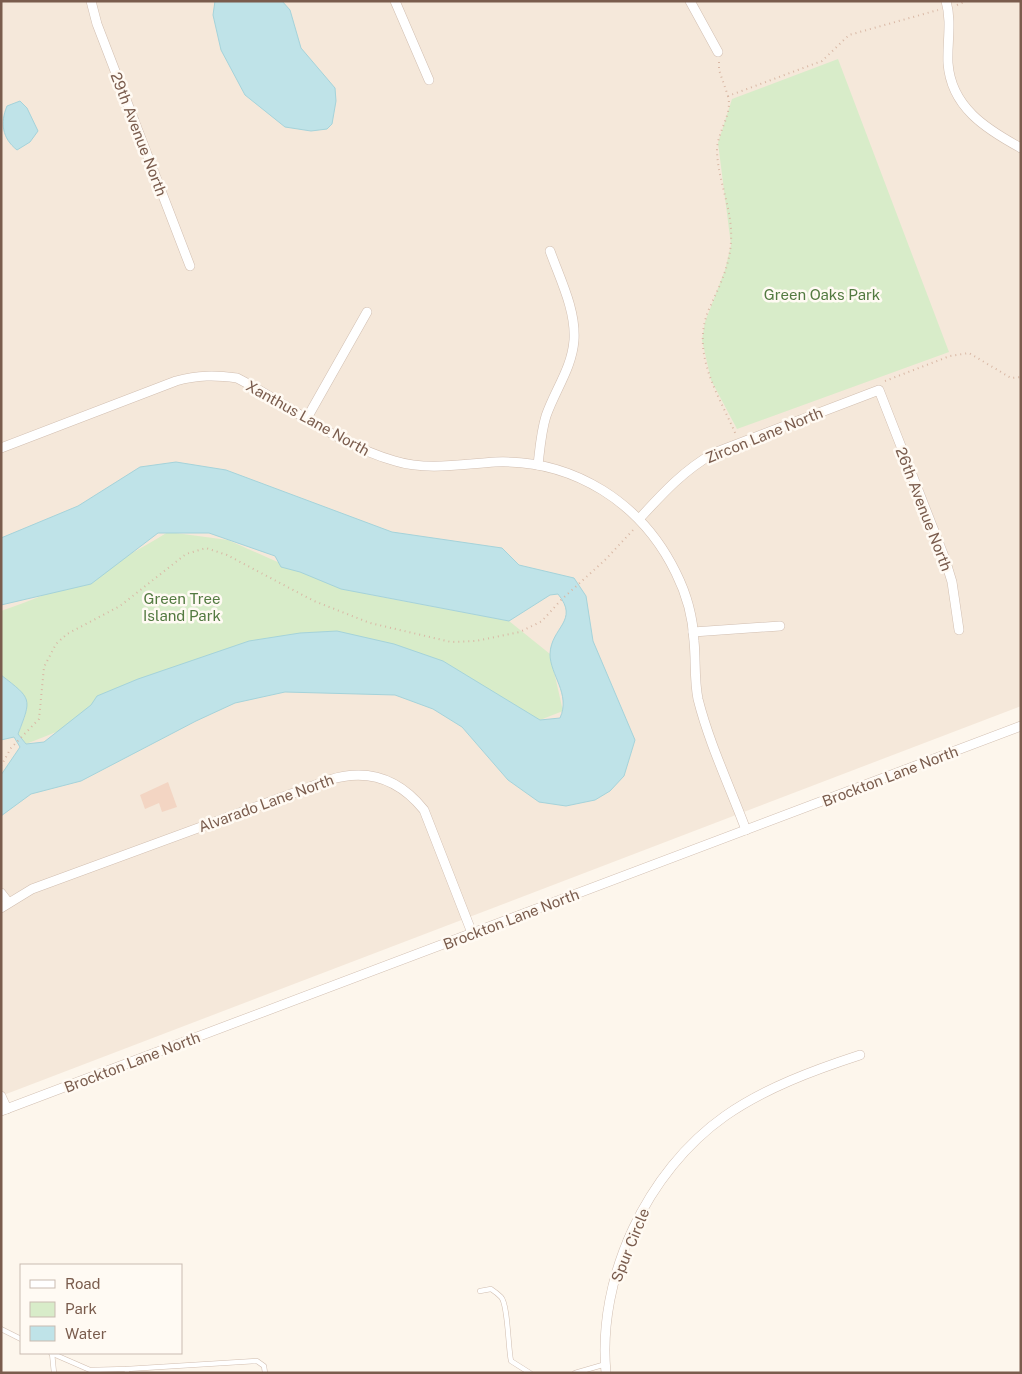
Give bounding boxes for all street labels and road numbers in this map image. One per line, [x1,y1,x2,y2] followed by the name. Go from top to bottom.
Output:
[108,70,170,198] street label: 29th Avenue North
[243,377,373,459] street label: Xanthus Lane North
[703,404,825,466] street label: Zircon Lane North
[893,445,955,573] street label: 26th Avenue North
[820,742,960,810] street label: Brockton Lane North
[196,771,336,835] street label: Alvarado Lane North
[441,885,581,953] street label: Brockton Lane North
[62,1028,202,1096] street label: Brockton Lane North
[608,1206,652,1284] street label: Spur Circle

